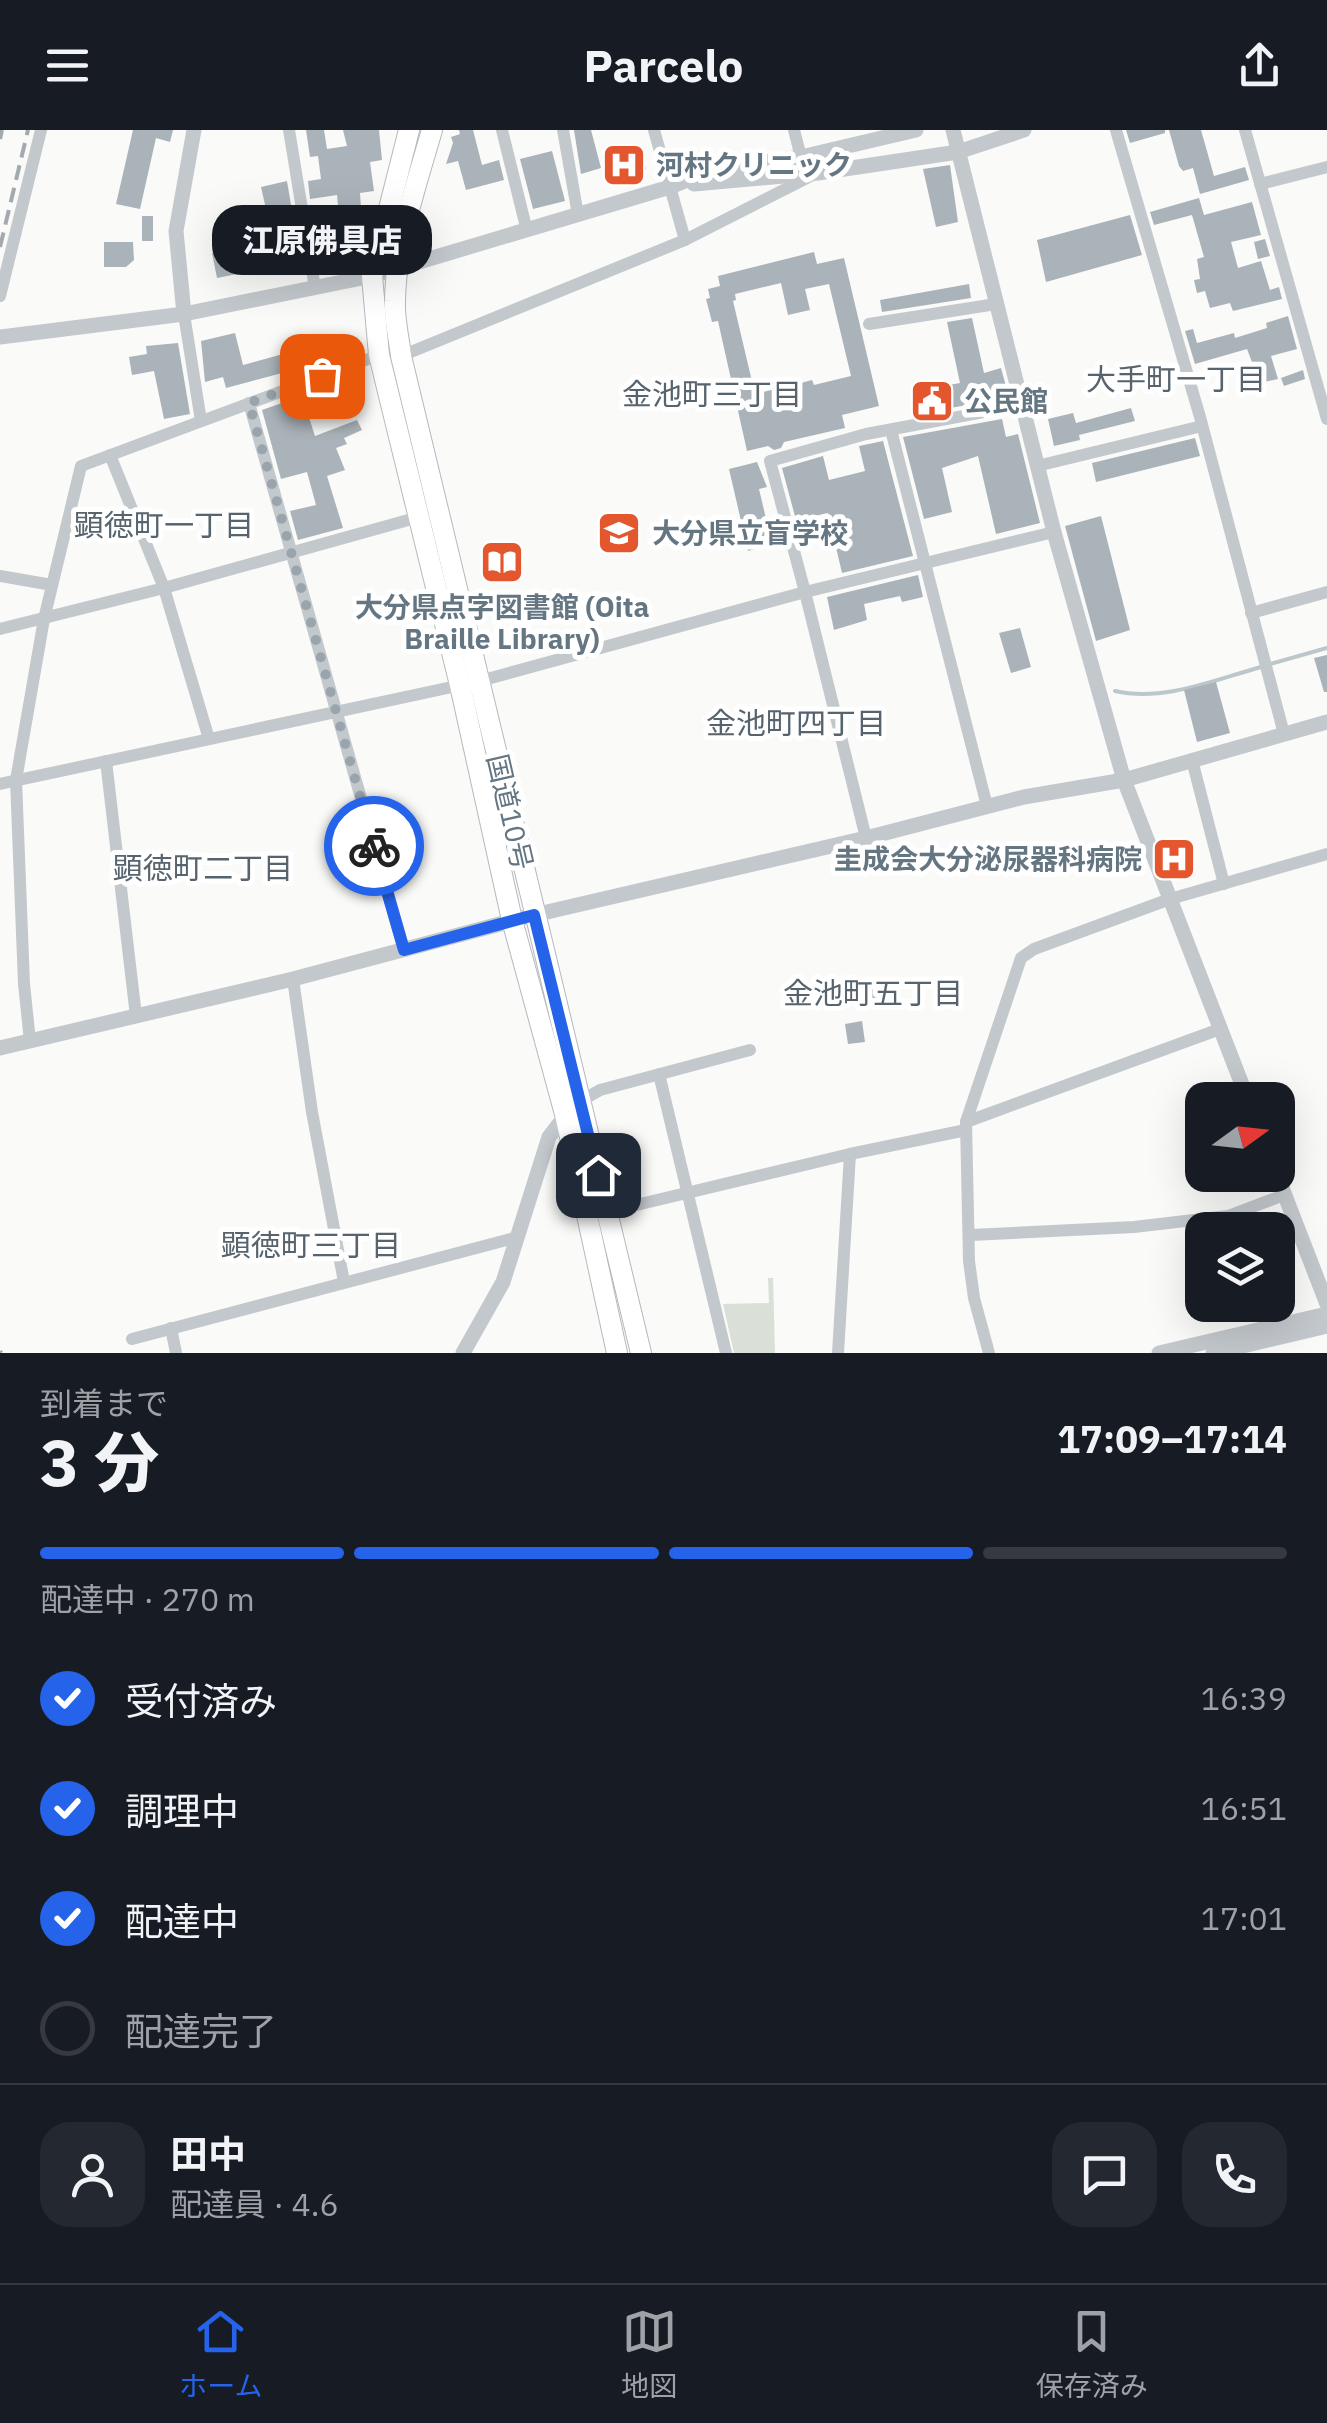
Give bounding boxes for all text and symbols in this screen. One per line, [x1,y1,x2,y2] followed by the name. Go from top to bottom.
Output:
[584,36,743,94] text: Parcelo
[40,38,95,93] icon: menu
[1232,38,1287,93] icon: share
[601,142,647,188] hospital icon: 河村クリニック
[656,146,852,183] place label: 河村クリニック
[212,206,432,276] callout: 江原佛具店
[242,219,402,261] text: 江原佛具店
[280,334,365,419] pin
[295,349,350,404] icon: bag
[1086,359,1266,398] district label: 大手町一丁目
[622,374,802,413] district label: 金池町三丁目
[909,378,955,424] public building icon: 公民館
[964,382,1048,419] place label: 公民館
[74,505,254,544] district label: 顕徳町一丁目
[596,510,642,556] school or university icon: 大分県立盲学校
[652,514,848,551] place label: 大分県立盲学校
[479,539,525,585] library icon: 大分県点字図書館 (Oita Braille Library)
[355,588,649,657] place label: 大分県点字図書館 (Oita Braille Library)
[706,703,886,742] district label: 金池町四丁目
[479,750,542,873] street label: 国道10号
[324,796,424,896] courier
[347,819,402,874] icon: bike
[1151,836,1197,882] hospital icon: 圭成会大分泌尿器科病院
[834,840,1142,877] place label: 圭成会大分泌尿器科病院
[113,848,293,887] district label: 顕徳町二丁目
[783,973,963,1012] district label: 金池町五丁目
[1185,1082,1295,1192] north arrow
[1185,1082,1295,1322] map controls
[556,1133,641,1218] pin
[571,1148,626,1203] icon: home
[1185,1212,1295,1322] button: layers
[221,1225,401,1264] district label: 顕徳町三丁目
[40,1382,168,1424] text: 到着まで
[1057,1414,1287,1463] text: 17:09–17:14
[40,1419,159,1504] text: 3 分
[40,1578,255,1620] text: 配達中 · 270 m
[40,1671,95,1726] icon: check
[125,1676,277,1725] text: 受付済み
[1201,1677,1287,1719] text: 16:39
[40,1781,95,1836] icon: check
[125,1786,239,1835] text: 調理中
[1201,1787,1287,1829] text: 16:51
[40,1891,95,1946] icon: check
[125,1896,239,1945] text: 配達中
[1201,1897,1287,1939] text: 17:01
[125,2006,277,2055] text: 配達完了
[40,2122,145,2227] button: person
[1052,2122,1157,2227] button: chat
[1182,2122,1287,2227] button: phone
[170,2129,246,2178] text: 田中
[170,2183,339,2225] text: 配達員 · 4.6
[179,2304,262,2404] tab: ホーム
[621,2304,677,2404] tab: 地図
[1036,2304,1148,2404] tab: 保存済み

